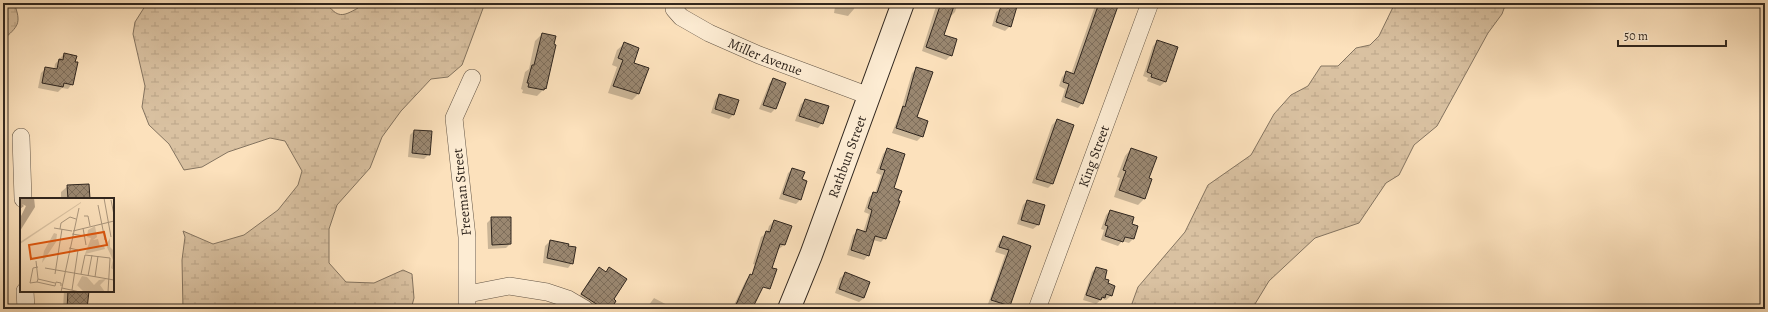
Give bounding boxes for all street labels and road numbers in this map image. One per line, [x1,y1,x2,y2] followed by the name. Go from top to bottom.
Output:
[725,33,805,80] street label: Miller Avenue
[823,112,871,201] street label: Rathbun Street
[1073,122,1114,190] street label: King Street
[448,147,476,237] street label: Freeman Street

